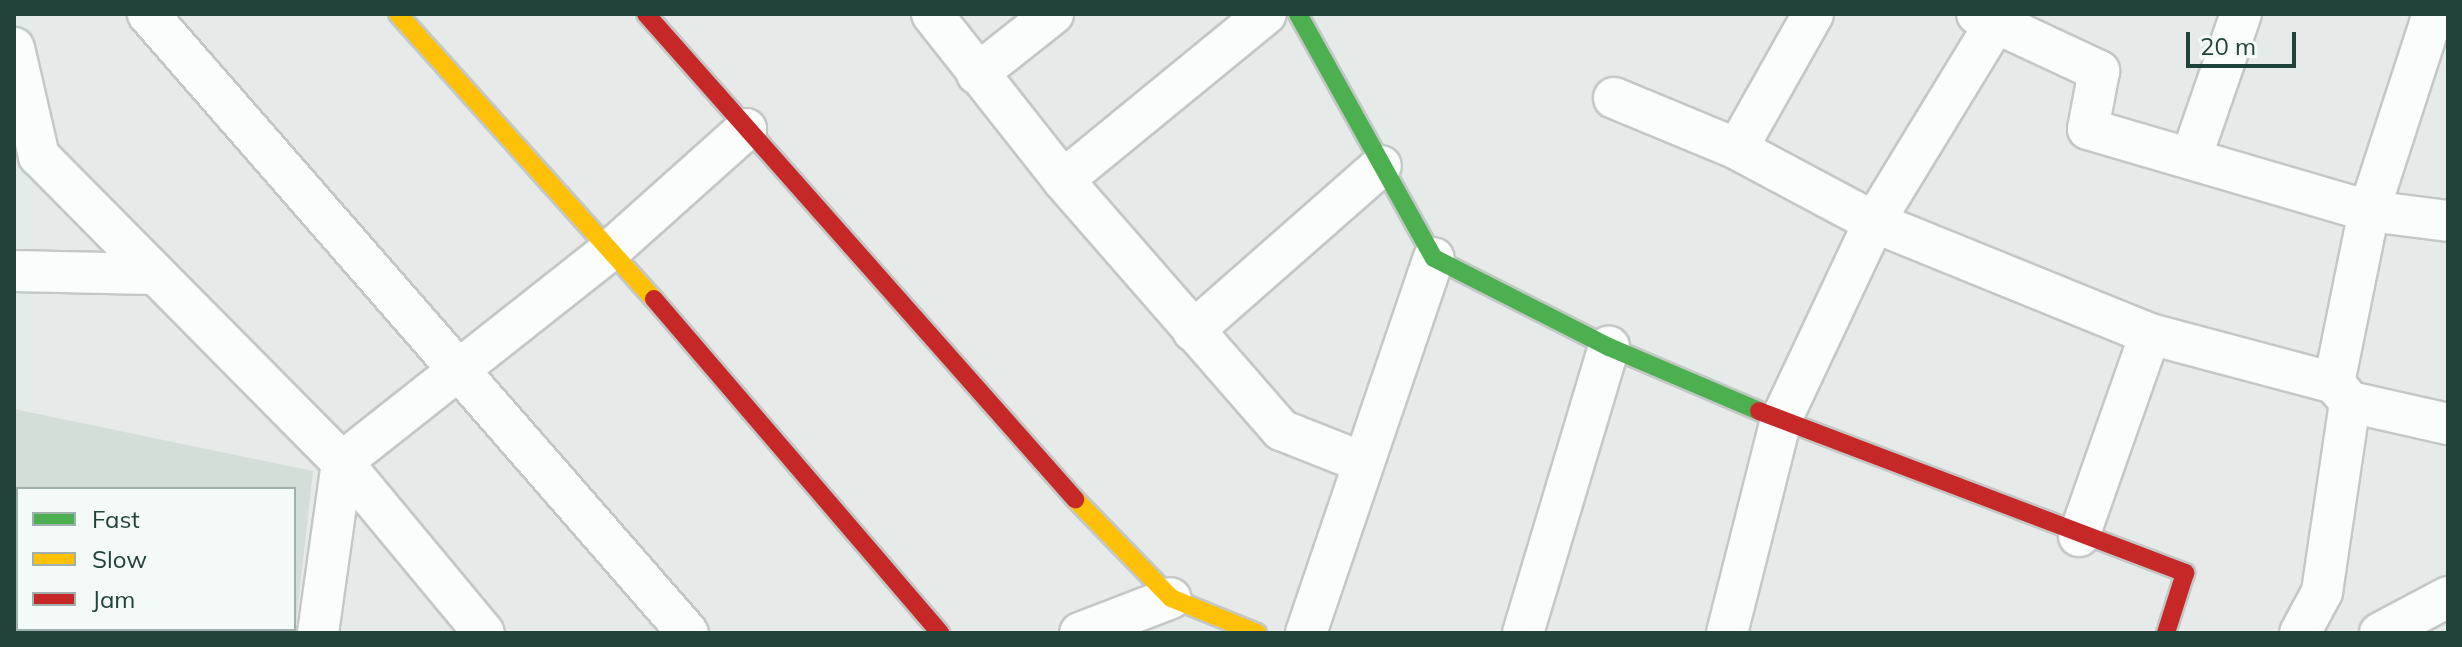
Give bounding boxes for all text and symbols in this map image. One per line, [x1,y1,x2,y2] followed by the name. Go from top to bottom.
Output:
[2190,16,2300,66] scale bar
[2200,31,2256,61] text: 20 m
[16,487,296,631] legend
[92,504,140,534] text: Fast
[92,544,147,574] text: Slow
[92,584,135,614] text: Jam

